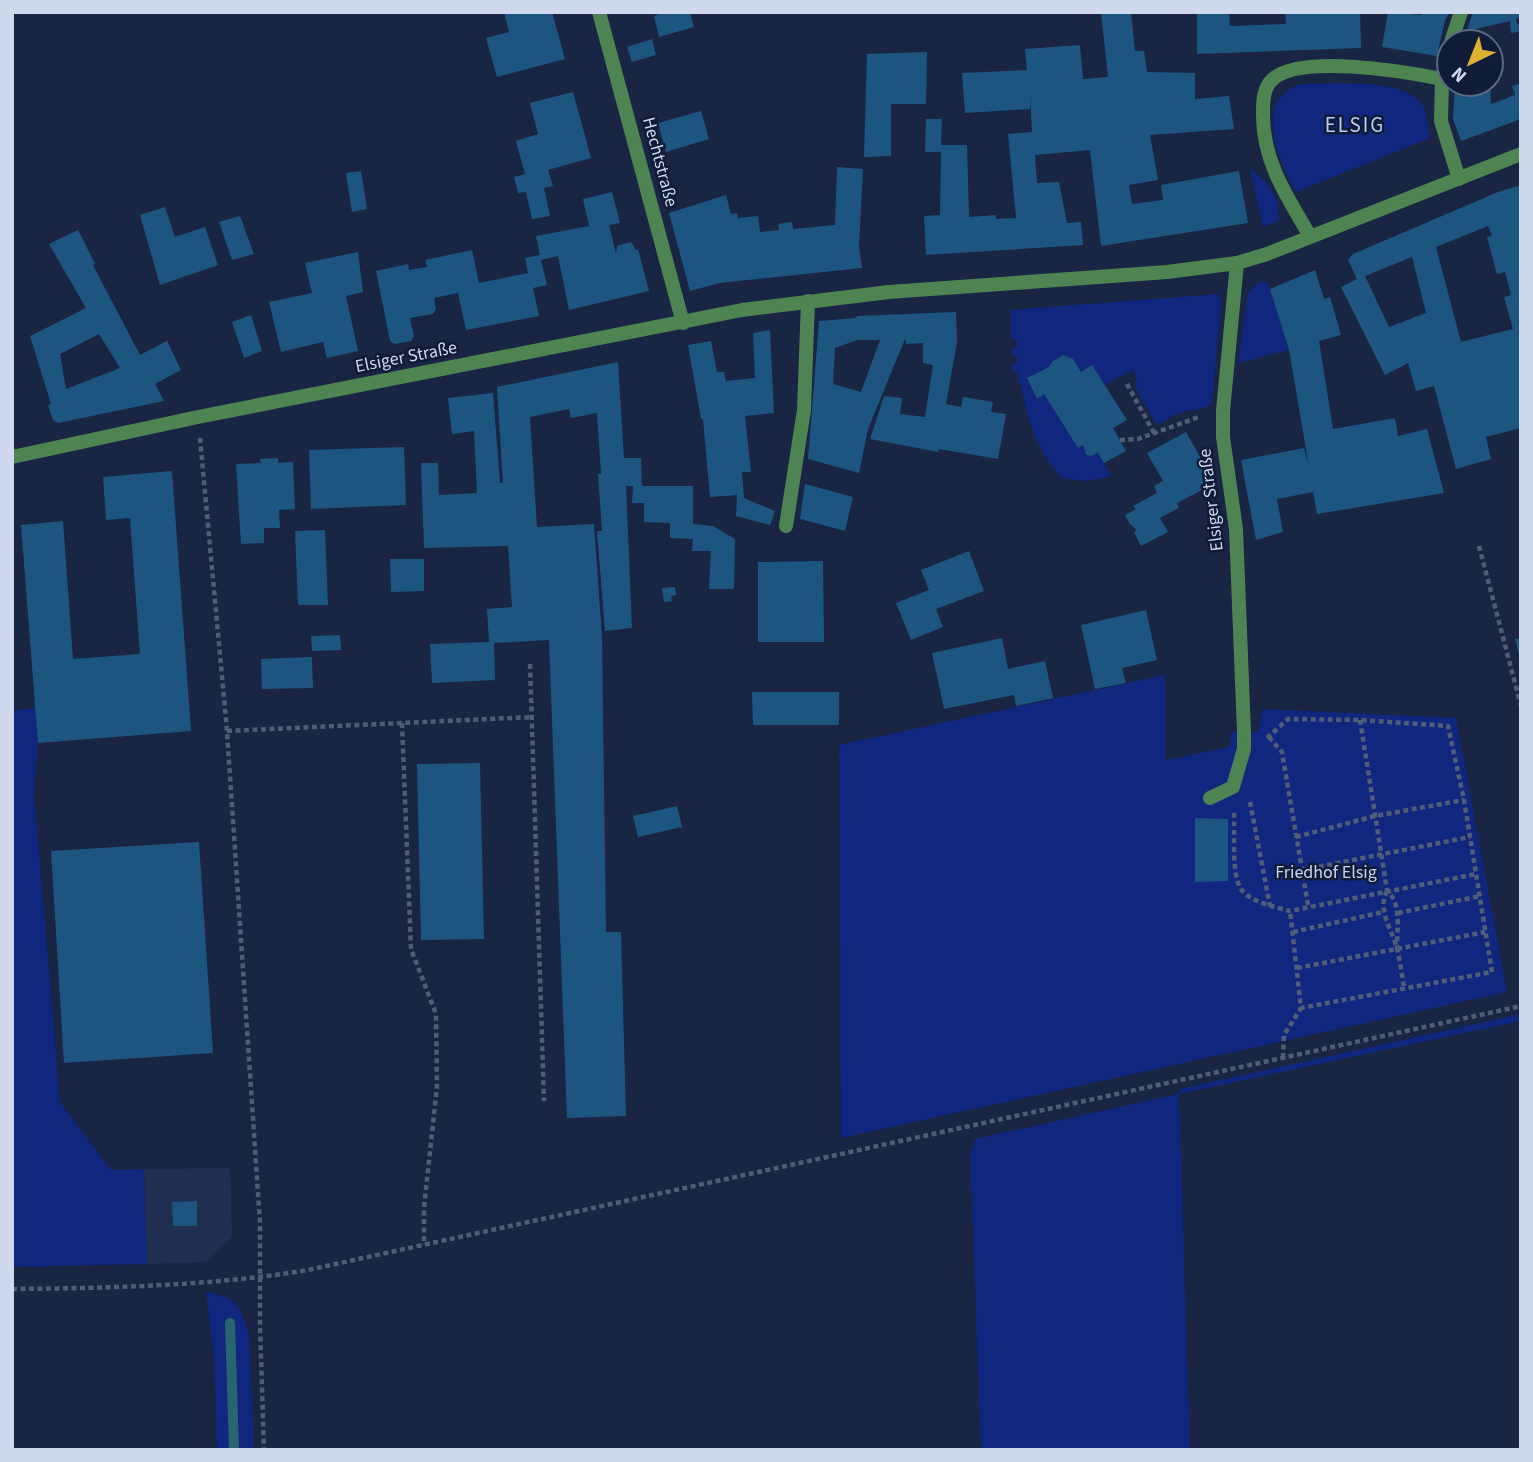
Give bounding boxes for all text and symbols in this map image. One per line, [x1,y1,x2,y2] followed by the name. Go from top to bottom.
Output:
[1435,28,1505,98] north arrow
[1446,60,1473,89] text: N
[1325,110,1385,140] district label: ELSIG
[636,114,684,210] street label: Hechtstraße
[353,335,459,379] street label: Elsiger Straße
[1192,447,1230,553] street label: Elsiger Straße
[1275,860,1377,885] park label: Friedhof Elsig

